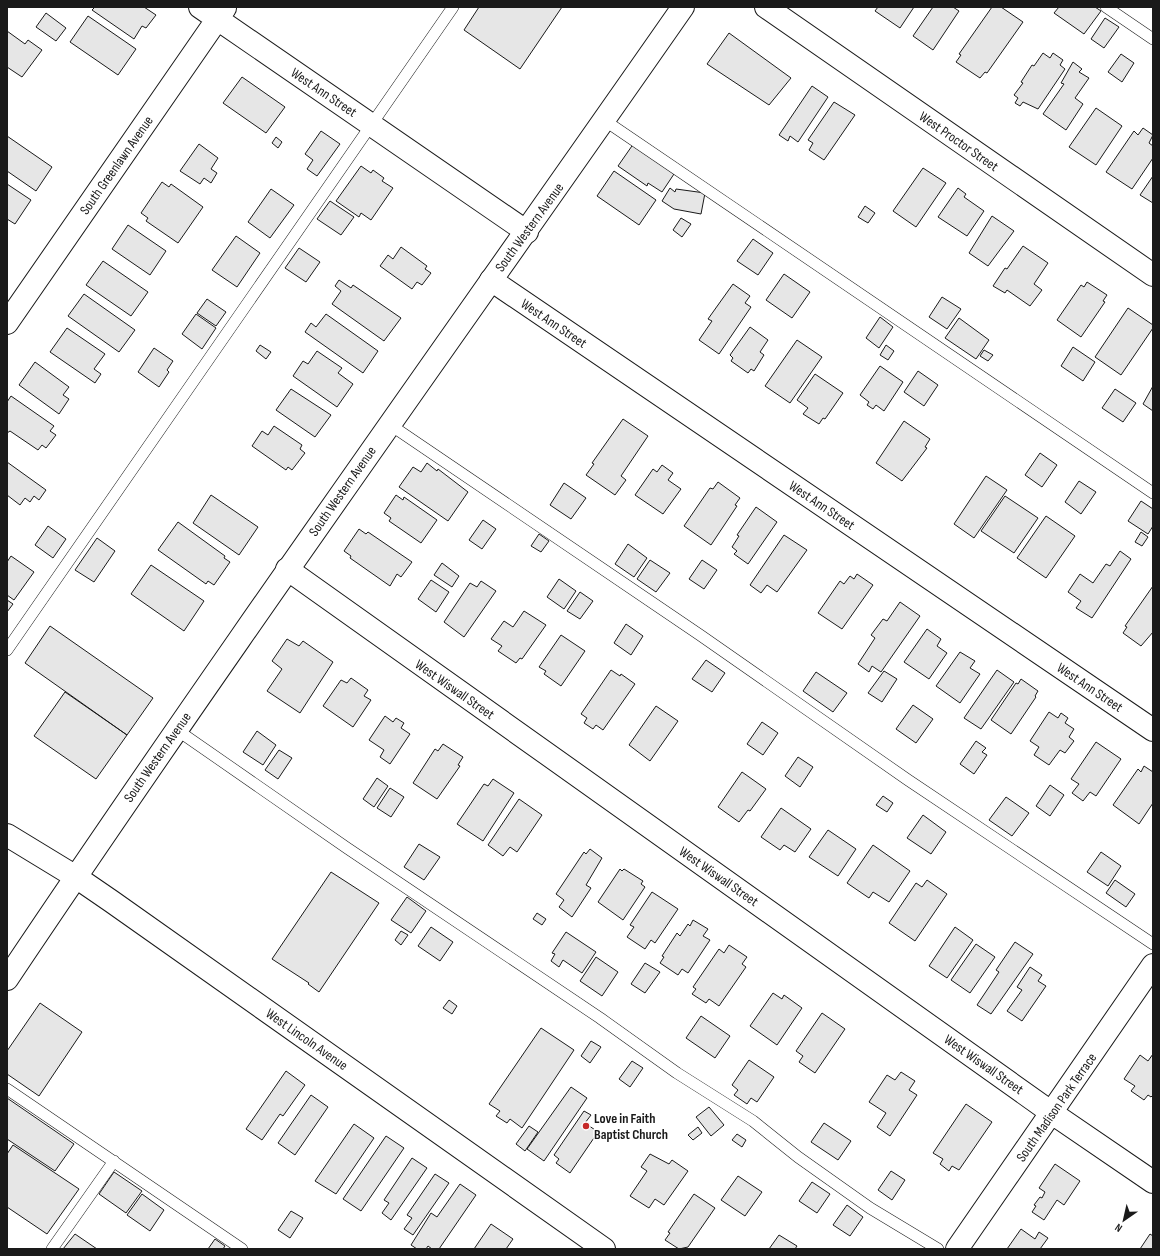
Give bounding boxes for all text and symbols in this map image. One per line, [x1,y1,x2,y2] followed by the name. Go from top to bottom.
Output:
[287,64,360,121] street label: West Ann Street
[916,108,1002,175] street label: West Proctor Street
[76,113,157,218] street label: South Greenlawn Avenue
[491,179,567,275] street label: South Western Avenue
[517,295,590,352] street label: West Ann Street
[305,443,380,540] street label: South Western Avenue
[785,477,858,534] street label: West Ann Street
[412,656,498,723] street label: West Wiswall Street
[1053,659,1126,716] street label: West Ann Street
[120,709,195,806] street label: South Western Avenue
[676,843,762,910] street label: West Wiswall Street
[262,1005,351,1074] street label: West Lincoln Avenue
[941,1031,1027,1098] street label: West Wiswall Street
[1013,1050,1100,1165] street label: South Madison Park Terrace
[594,1110,668,1143] place label: Love in Faith Baptist Church
[581,1121,591,1131] marker: Love in Faith Baptist Church
[1104,1200,1144,1240] north arrow
[1113,1221,1125,1235] text: N

